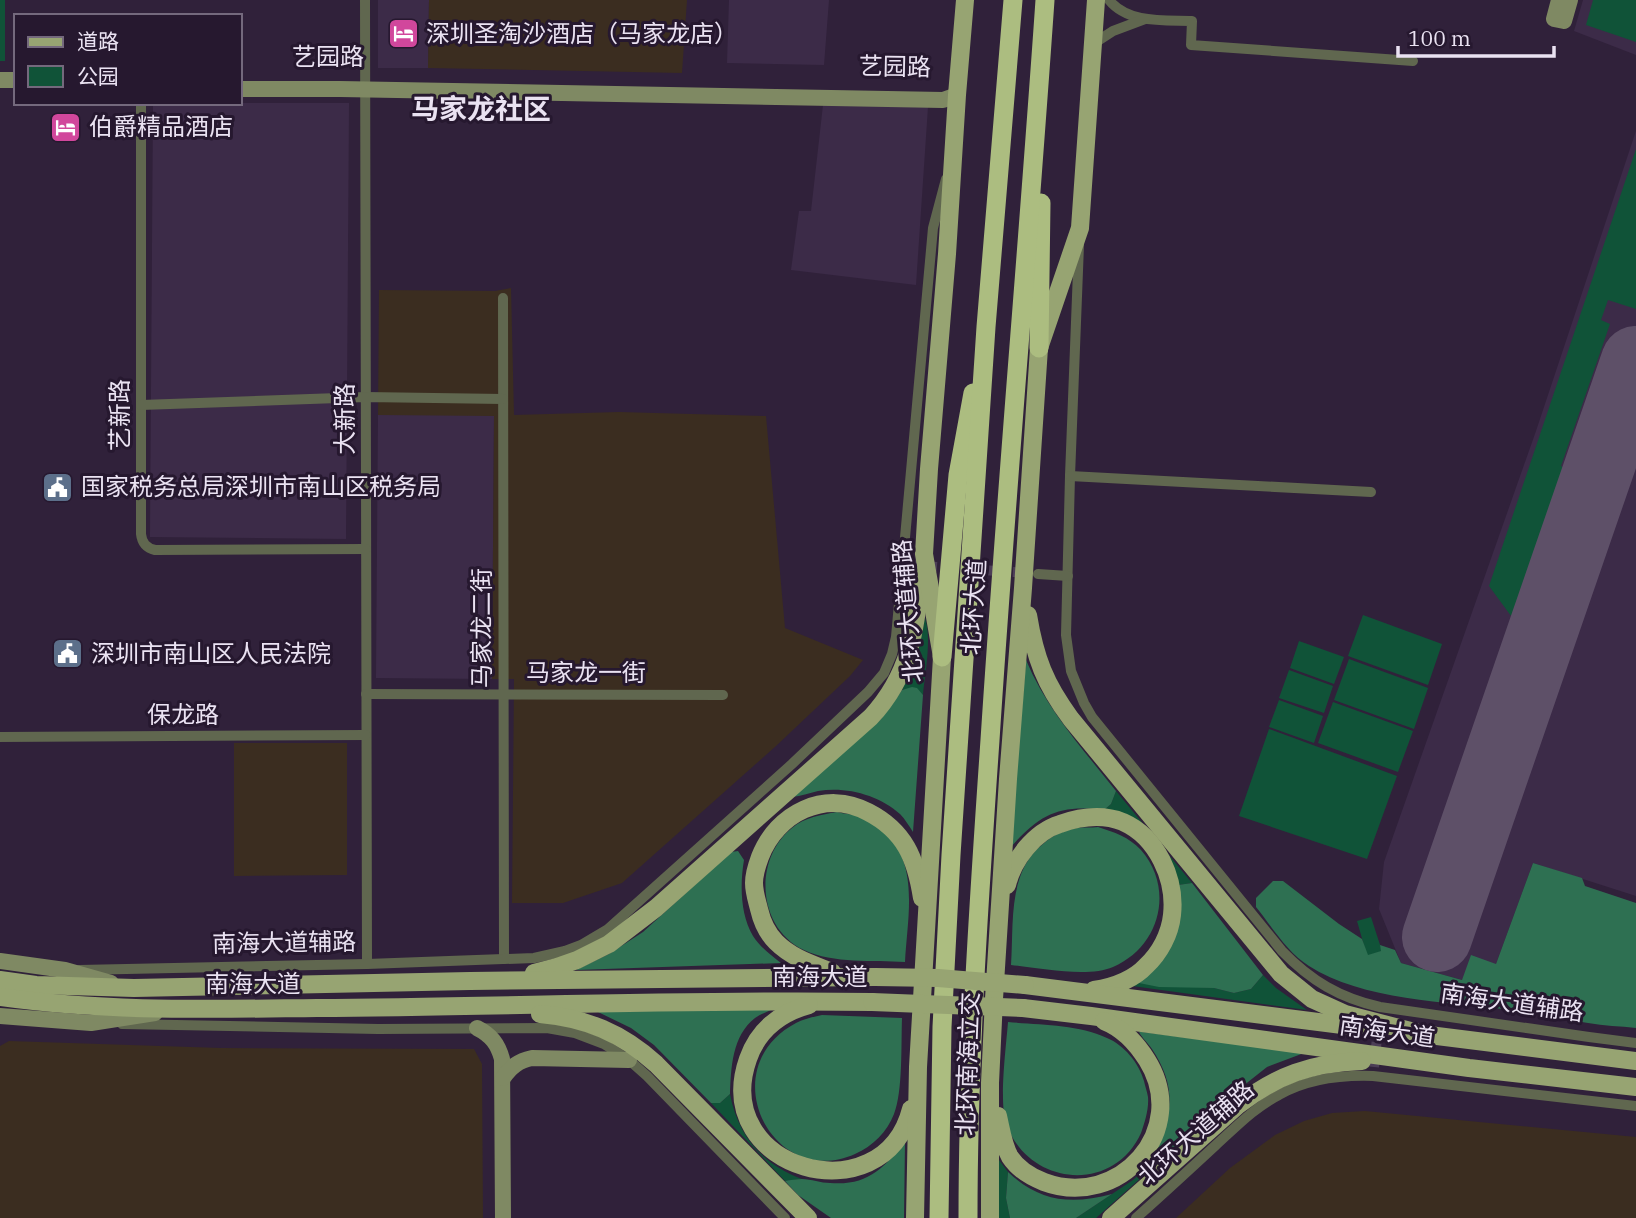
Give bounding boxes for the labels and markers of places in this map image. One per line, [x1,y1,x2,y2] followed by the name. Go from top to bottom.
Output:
[386,17,420,51] hotel icon: 深圳圣淘沙酒店（马家龙店）
[426,17,738,49] place label: 深圳圣淘沙酒店（马家龙店）
[49,110,83,144] hotel icon: 伯爵精品酒店
[89,110,233,142] place label: 伯爵精品酒店
[41,470,75,504] public building icon: 国家税务总局深圳市南山区税务局
[81,470,441,502] place label: 国家税务总局深圳市南山区税务局
[51,637,85,671] public building icon: 深圳市南山区人民法院
[91,637,331,669] place label: 深圳市南山区人民法院

